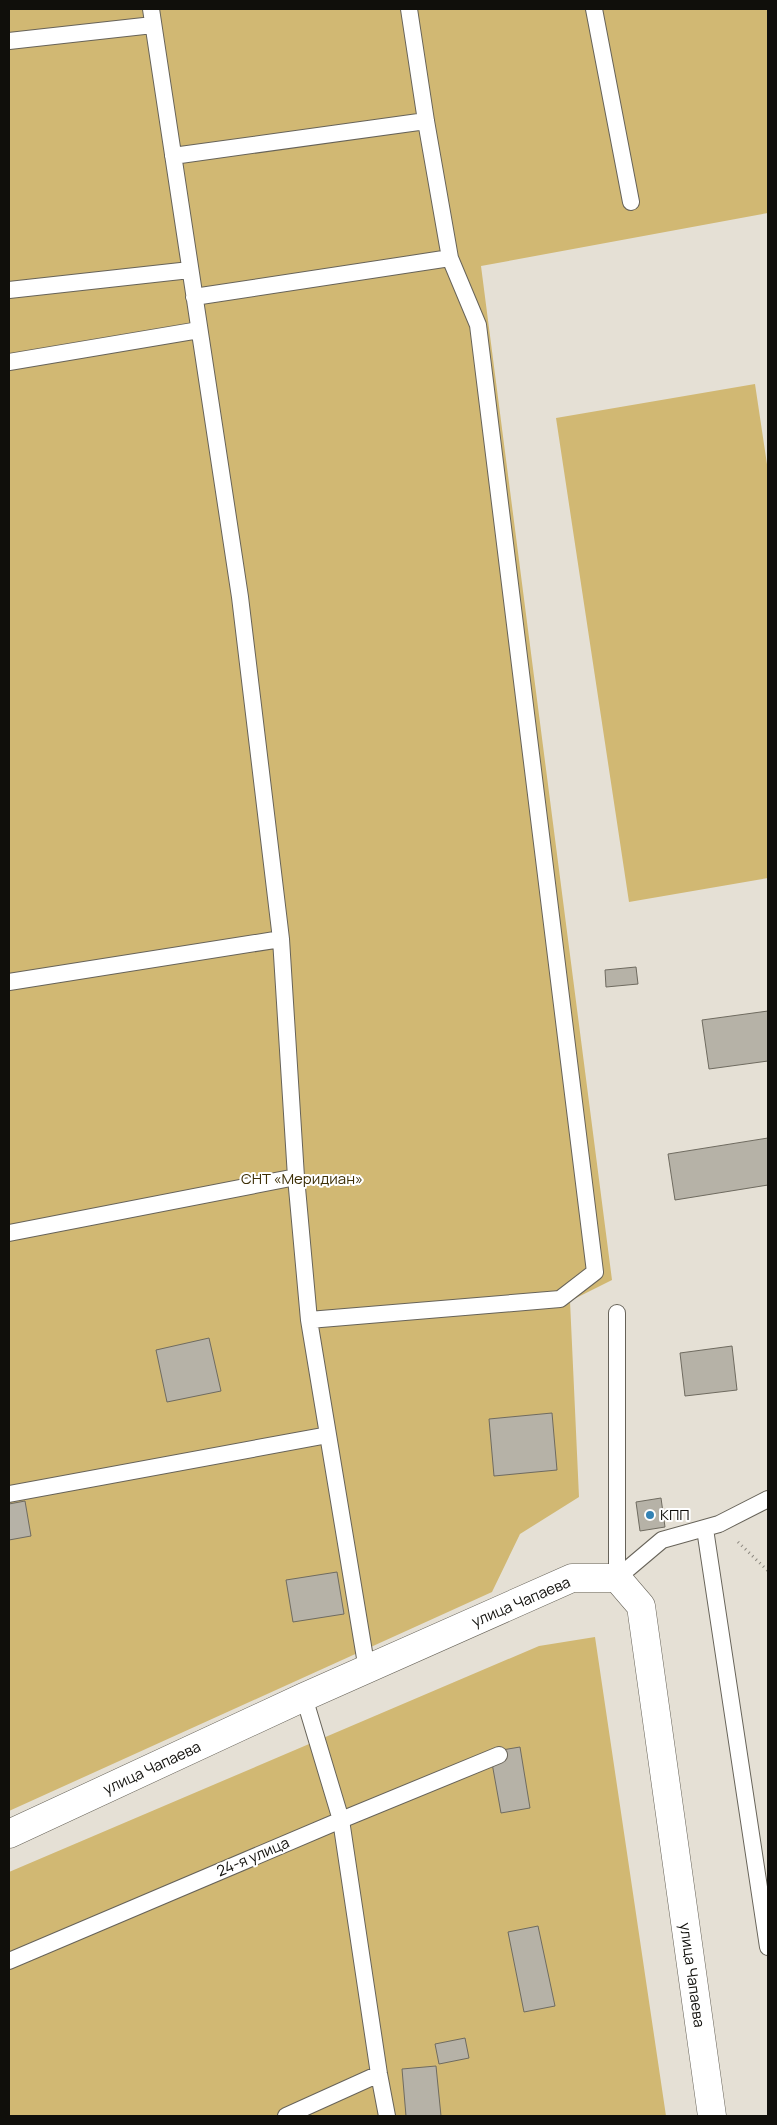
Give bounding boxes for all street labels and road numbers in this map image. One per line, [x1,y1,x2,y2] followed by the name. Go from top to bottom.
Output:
[468,1571,573,1632] street label: улица Чапаева
[100,1736,204,1799] street label: улица Чапаева
[213,1832,292,1881] street label: 24-я улица
[675,1921,710,2029] street label: улица Чапаева

